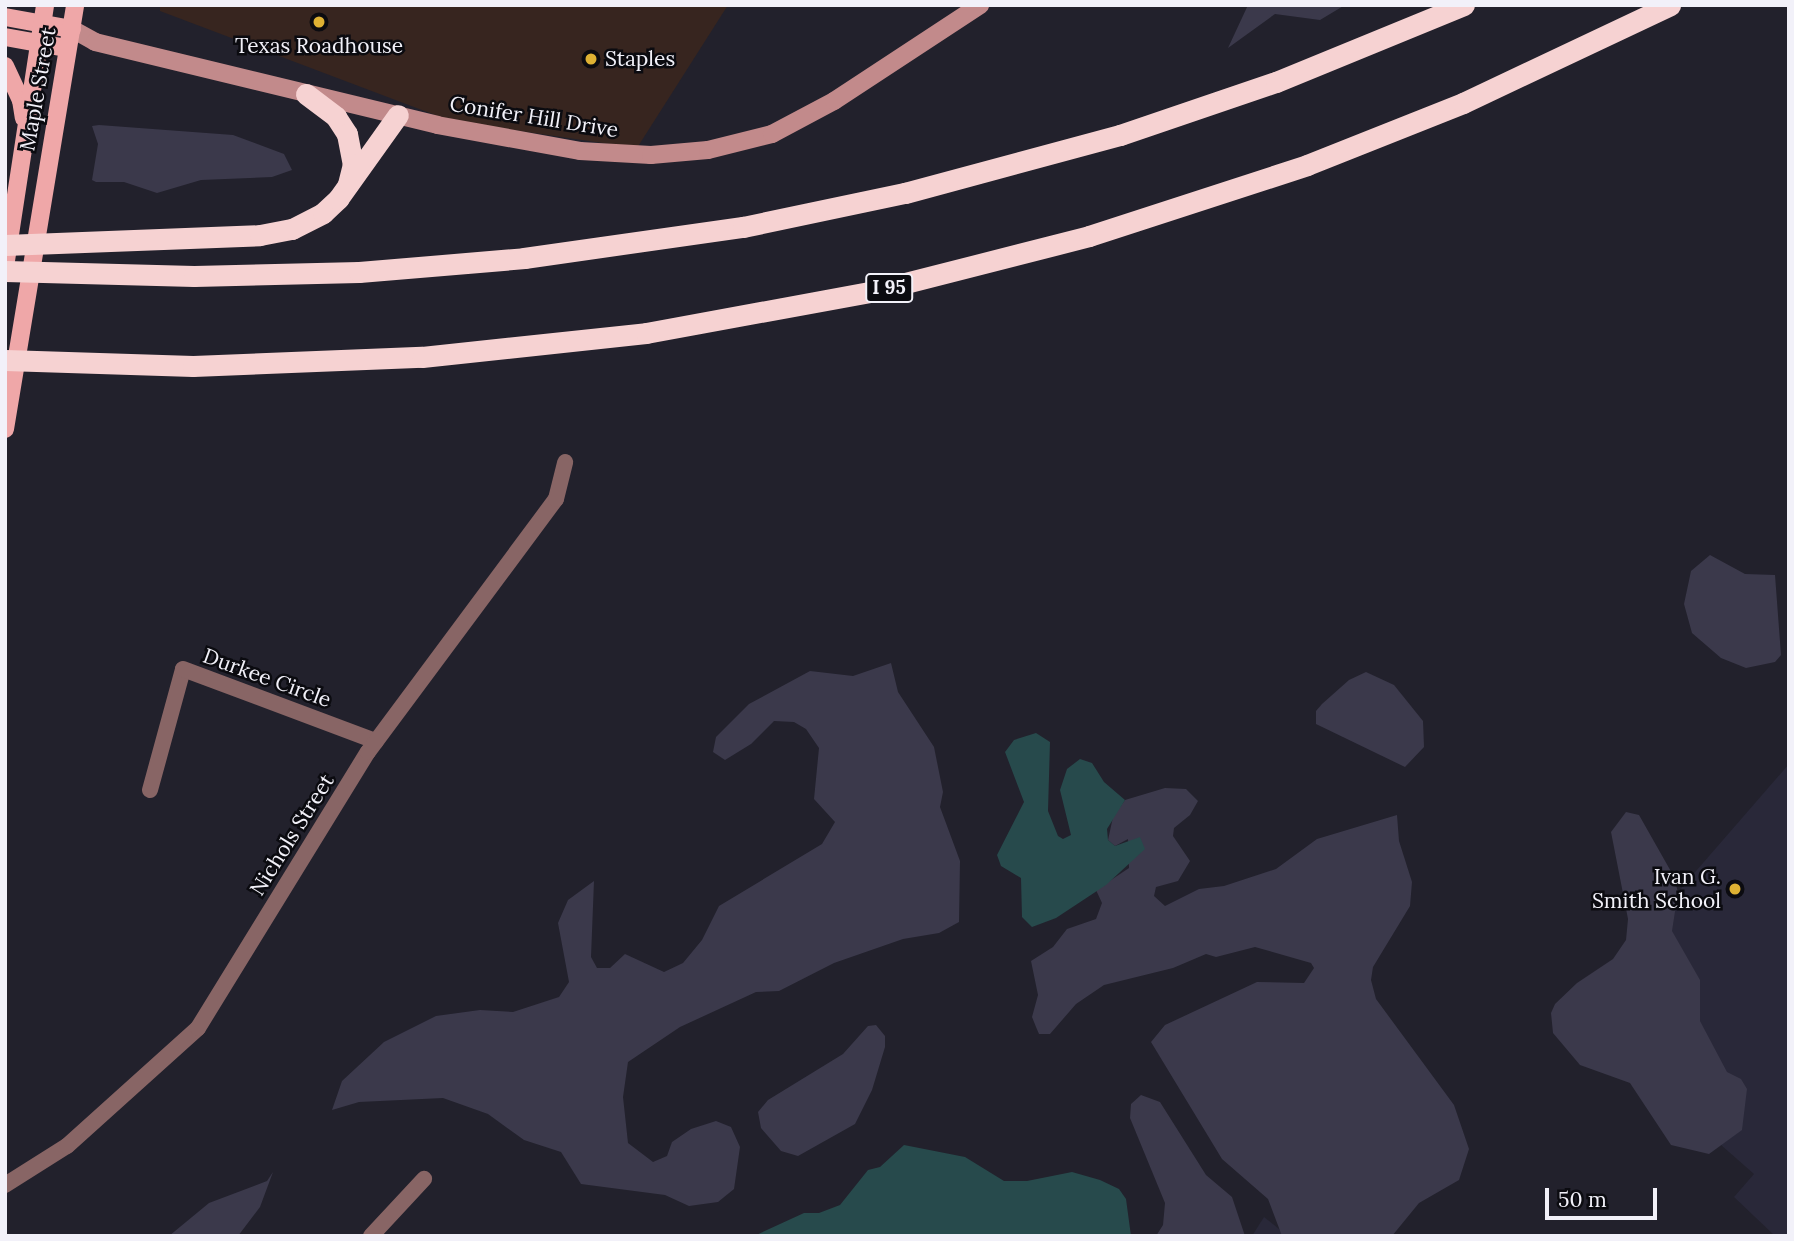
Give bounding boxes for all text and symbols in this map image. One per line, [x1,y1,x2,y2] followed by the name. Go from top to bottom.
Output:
[311,14,327,30] marker: Texas Roadhouse
[15,25,61,153] street label: Maple Street
[235,33,403,59] place label: Texas Roadhouse
[605,46,675,72] place label: Staples
[583,51,599,67] marker: Staples
[448,91,620,143] street label: Conifer Hill Drive
[864,272,914,304] road number: I 95
[200,643,334,713] street label: Durkee Circle
[245,770,339,900] street label: Nichols Street
[1592,864,1721,914] place label: Ivan G. Smith School
[1727,881,1743,897] marker: Ivan G. Smith School
[1549,1174,1661,1218] scale bar
[1558,1186,1607,1213] text: 50 m

